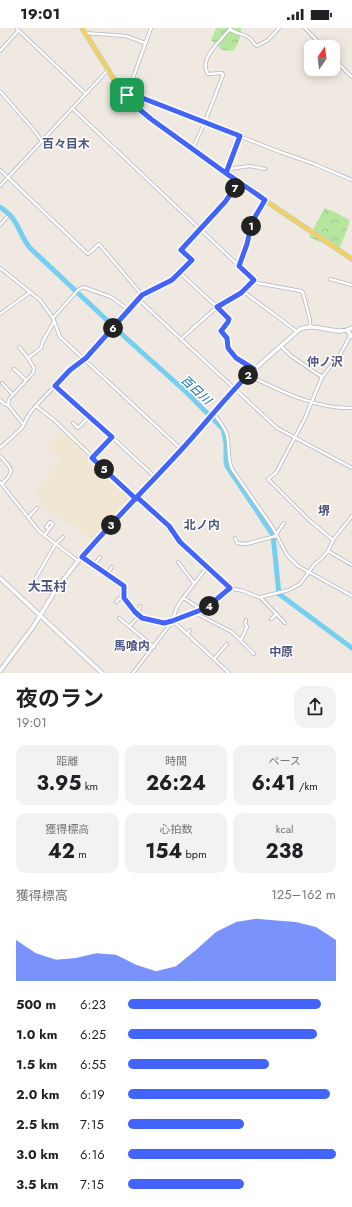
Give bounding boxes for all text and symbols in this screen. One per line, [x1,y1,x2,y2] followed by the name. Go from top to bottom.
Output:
[20,3,60,25] text: 19:01
[304,40,340,76] north arrow
[304,40,340,76] map controls
[110,78,144,112] pin
[116,84,138,106] icon: arrive
[42,135,90,153] district label: 百々目木
[225,178,245,198] pin: 7
[232,180,238,196] text: 7
[241,216,261,236] pin: 1
[248,218,254,234] text: 1
[103,318,123,338] pin: 6
[109,320,117,336] text: 6
[307,353,343,371] district label: 仲ノ沢
[238,365,258,385] pin: 2
[244,367,252,383] text: 2
[177,371,217,410] water label: 百日川
[94,459,114,479] pin: 5
[100,461,108,477] text: 5
[318,502,330,520] district label: 堺
[101,515,121,535] pin: 3
[184,516,220,534] district label: 北ノ内
[108,517,114,533] text: 3
[27,577,67,596] district label: 大玉村
[199,596,219,616] pin: 4
[205,598,213,614] text: 4
[114,637,150,655] district label: 馬喰内
[269,643,293,661] district label: 中原
[16,682,104,714] text: 夜のラン
[294,686,336,728] button: share
[16,713,47,732] text: 19:01
[56,753,78,769] text: 距離
[165,753,187,769] text: 時間
[268,753,301,769] text: ペース
[37,769,81,798] text: 3.95
[146,769,206,798] text: 26:24
[251,769,295,798] text: 6:41
[81,778,98,794] text: km
[295,778,318,794] text: /km
[45,821,89,837] text: 獲得標高
[159,821,192,837] text: 心拍数
[276,821,294,837] text: kcal
[48,837,75,866] text: 42
[145,837,182,866] text: 154
[266,837,304,866] text: 238
[75,846,87,862] text: m
[182,846,207,862] text: bpm
[271,885,336,904] text: 125–162 m
[16,886,68,905] text: 獲得標高
[16,995,56,1014] text: 500 m
[80,995,106,1014] text: 6:23
[16,1025,57,1044] text: 1.0 km
[80,1025,106,1044] text: 6:25
[16,1055,57,1074] text: 1.5 km
[80,1055,106,1074] text: 6:55
[16,1085,59,1104] text: 2.0 km
[80,1085,105,1104] text: 6:19
[16,1115,59,1134] text: 2.5 km
[80,1115,104,1134] text: 7:15
[16,1145,59,1164] text: 3.0 km
[80,1145,105,1164] text: 6:16
[16,1175,59,1194] text: 3.5 km
[80,1175,104,1194] text: 7:15

